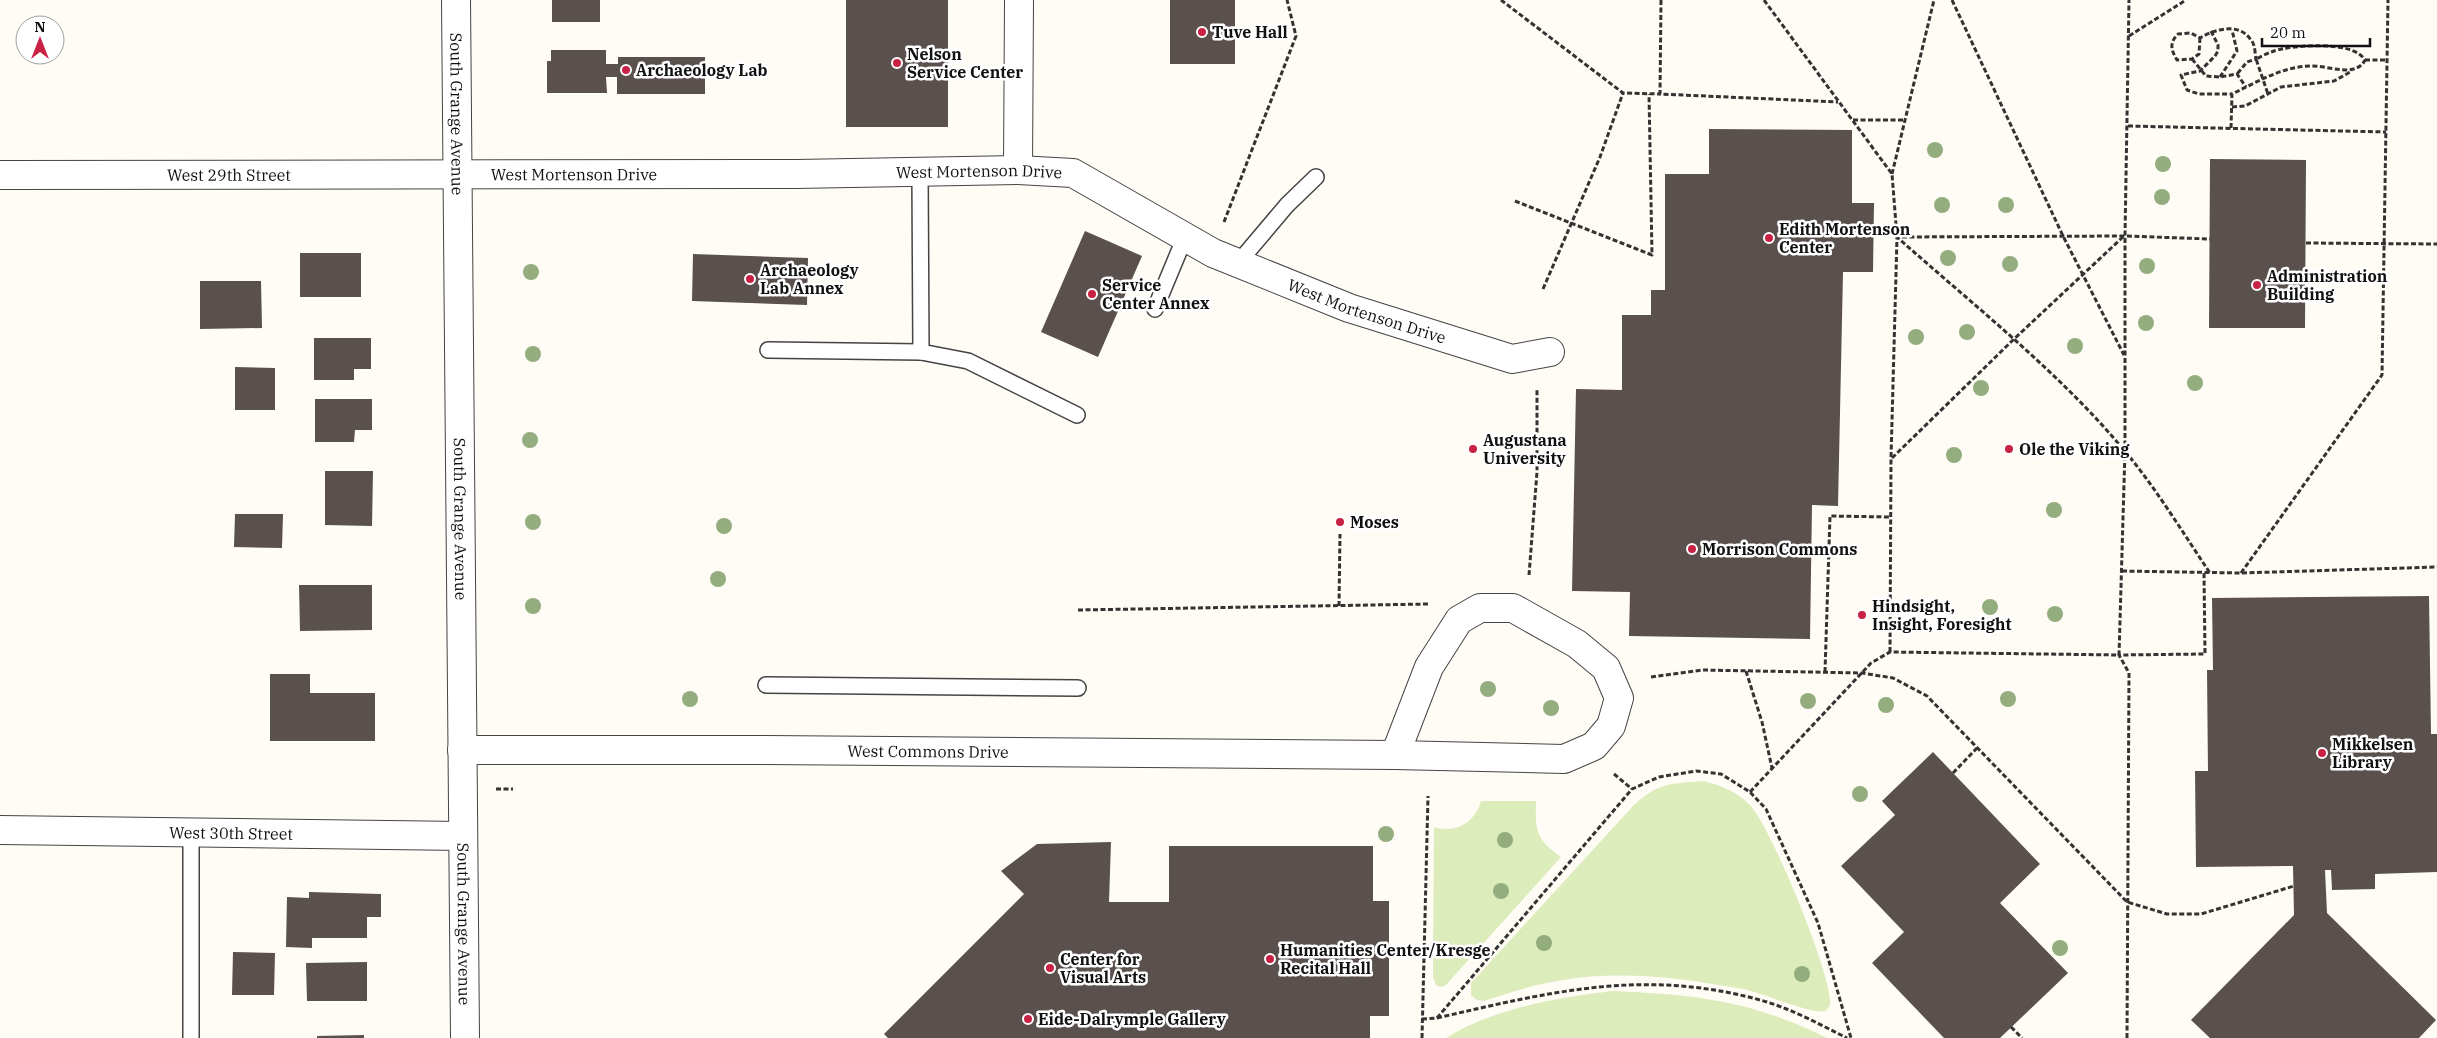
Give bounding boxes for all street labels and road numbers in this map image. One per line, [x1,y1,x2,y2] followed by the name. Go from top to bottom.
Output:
[446,33,468,195] street label: South Grange Avenue
[896,160,1063,182] street label: West Mortenson Drive
[491,164,657,184] street label: West Mortenson Drive
[167,165,291,185] street label: West 29th Street
[1285,274,1448,348] street label: West Mortenson Drive
[450,438,471,600] street label: South Grange Avenue
[847,741,1009,762] street label: West Commons Drive
[169,822,293,844] street label: West 30th Street
[453,843,475,1005] street label: South Grange Avenue

